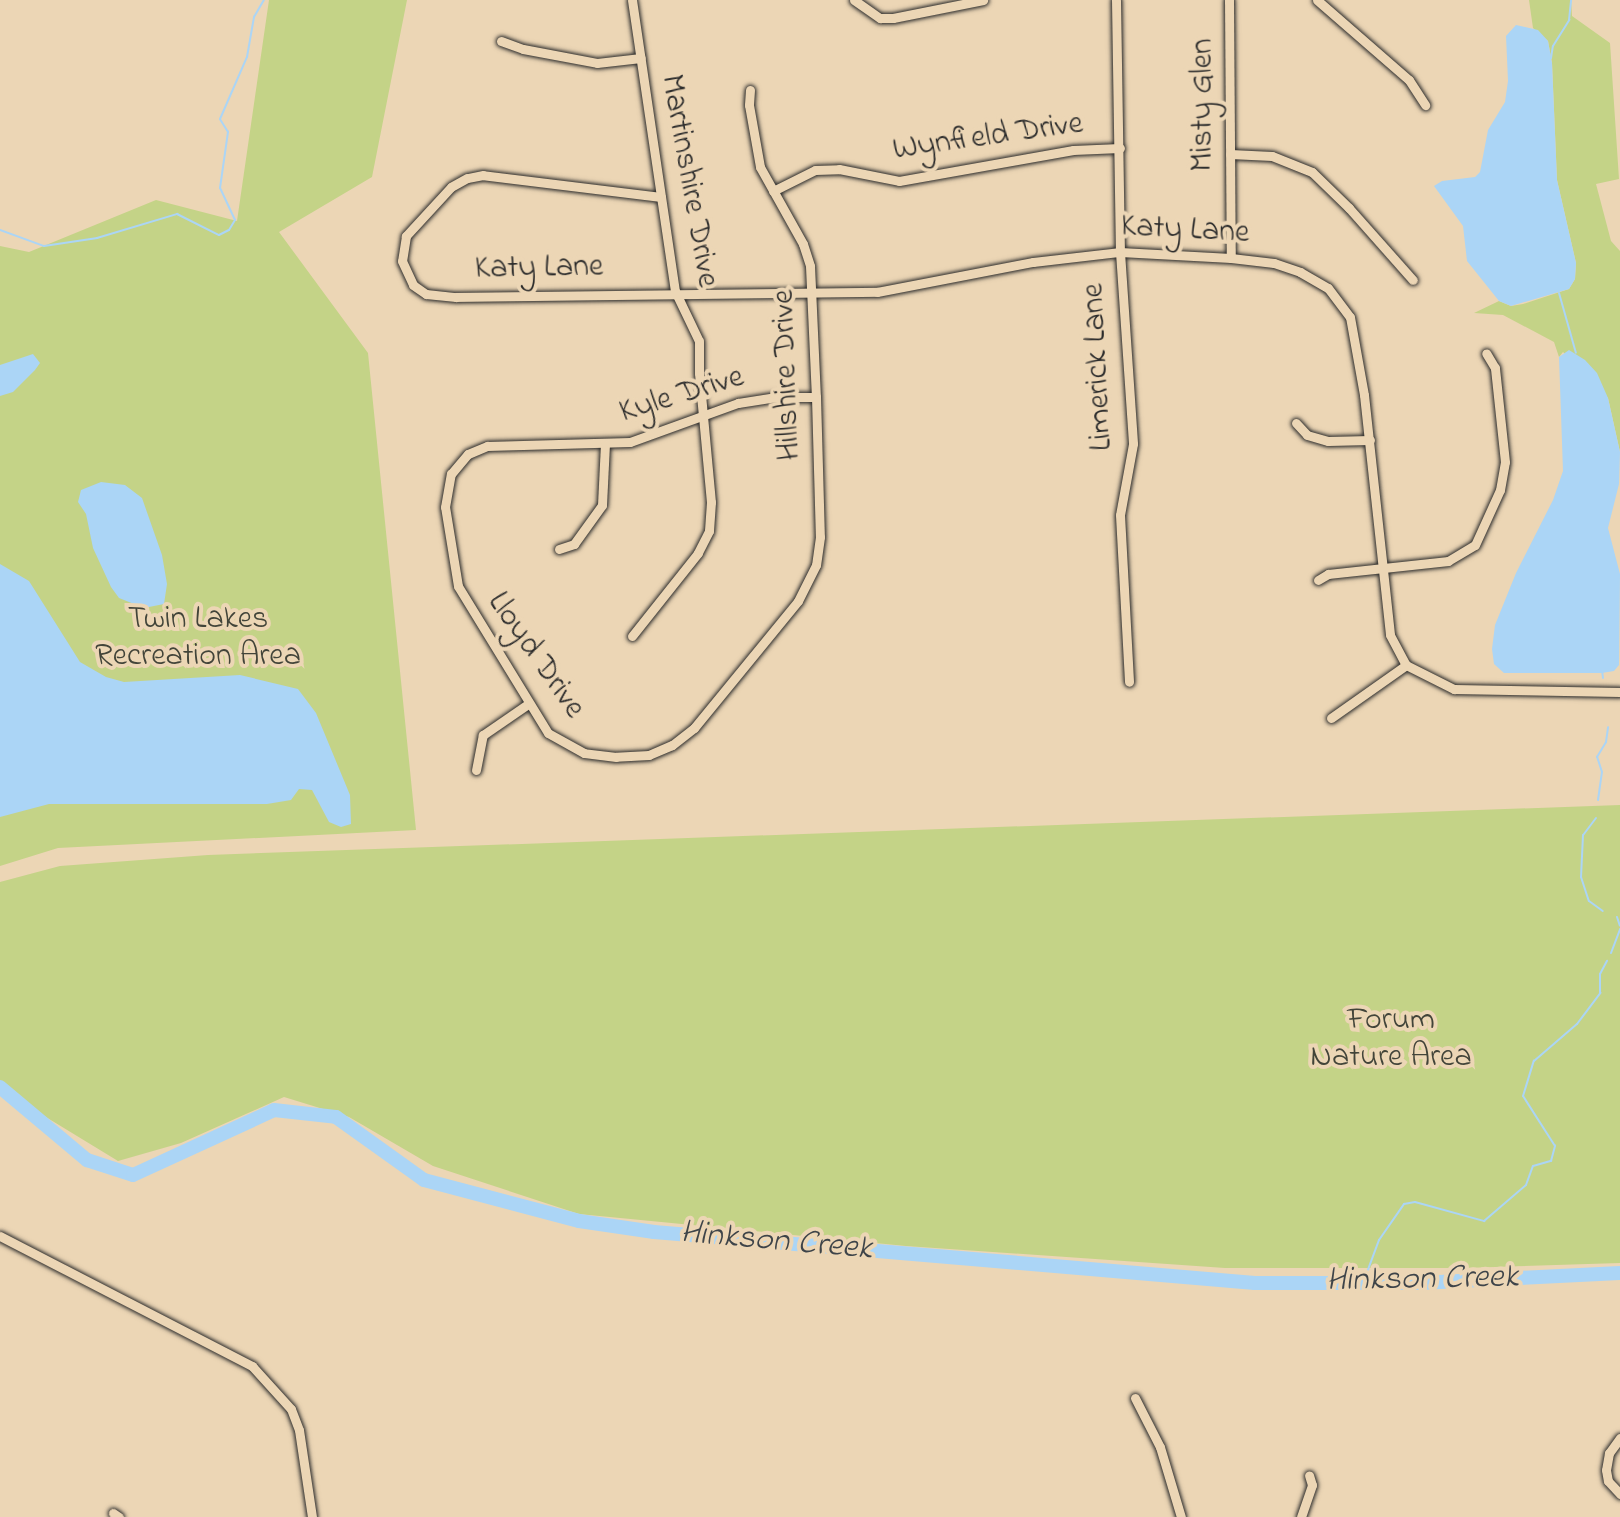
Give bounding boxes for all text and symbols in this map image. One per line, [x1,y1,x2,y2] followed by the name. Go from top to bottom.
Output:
[1185,38,1223,172] street label: Misty Glen
[650,72,726,290] street label: Martinshire Drive
[891,106,1085,170] street label: Wynfield Drive
[1120,208,1250,254] street label: Katy Lane
[474,249,604,289] street label: Katy Lane
[1075,282,1123,452] street label: Limerick Lane
[766,289,810,461] street label: Hillshire Drive
[615,359,749,433] street label: Kyle Drive
[478,585,592,727] street label: Lloyd Drive
[95,602,301,677] park label: Twin Lakes Recreation Area
[1310,1003,1472,1078] park label: Forum Nature Area
[678,1213,874,1271] water label: Hinkson Creek
[1325,1258,1519,1302] water label: Hinkson Creek

